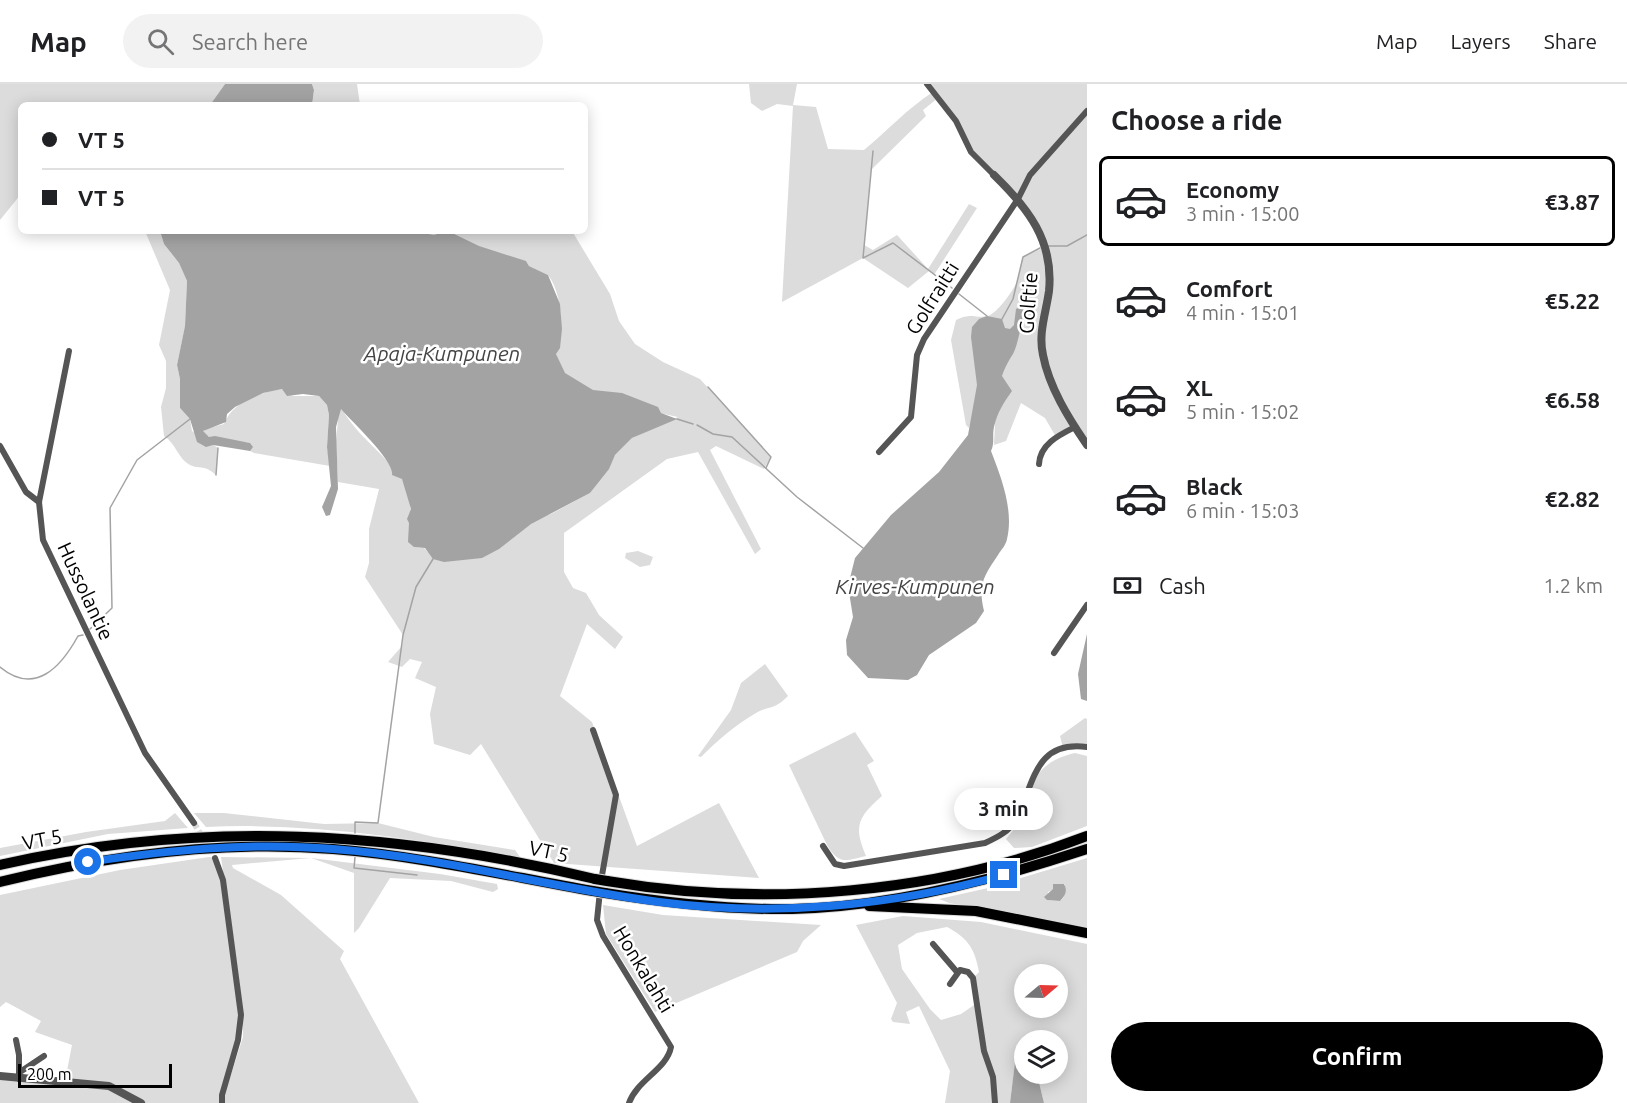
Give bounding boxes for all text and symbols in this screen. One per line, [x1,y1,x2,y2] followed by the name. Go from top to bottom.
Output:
[123,14,543,68] search box
[144,25,177,58] icon: search
[30,26,87,57] text: Map
[192,29,308,54] text: Search here
[1376,29,1417,53] text: Map
[1450,29,1511,53] text: Layers
[1544,29,1597,53] text: Share
[1111,105,1283,135] text: Choose a ride
[78,127,125,152] text: VT 5
[1114,174,1168,228] icon: car
[1186,177,1279,202] text: Economy
[78,185,125,210] text: VT 5
[1545,189,1600,214] text: €3.87
[1186,202,1300,225] text: 3 min · 15:00
[901,258,963,338] street label: Golfraitti
[1014,271,1042,335] street label: Golftie
[1114,273,1168,327] icon: car
[1186,276,1273,301] text: Comfort
[1545,288,1600,313] text: €5.22
[1186,301,1300,324] text: 4 min · 15:01
[363,341,520,365] water label: Apaja-Kumpunen
[1114,372,1168,426] icon: car
[1186,375,1213,400] text: XL
[1545,387,1600,412] text: €6.58
[1186,400,1300,423] text: 5 min · 15:02
[1114,471,1168,525] icon: car
[1186,474,1243,499] text: Black
[1545,486,1600,511] text: €2.82
[1186,499,1300,522] text: 6 min · 15:03
[53,538,119,644] street label: Hussolantie
[1111,569,1144,602] icon: cash
[1159,573,1206,598] text: Cash
[835,574,995,598] water label: Kirves-Kumpunen
[1544,574,1603,597] text: 1.2 km
[954,788,1054,830] callout: 3 min
[978,797,1029,820] text: 3 min
[20,824,64,854] street label: VT 5
[527,836,571,866] street label: VT 5
[74,848,101,875] route start
[990,861,1017,888] route end
[609,921,679,1017] street label: Honkalahti
[1014,964,1068,1018] north arrow
[1014,964,1068,1084] map controls
[1111,1022,1603,1091] button: Confirm
[1014,1030,1068,1084] button: layers
[18,1061,172,1088] scale bar
[27,1065,72,1083] text: 200 m

